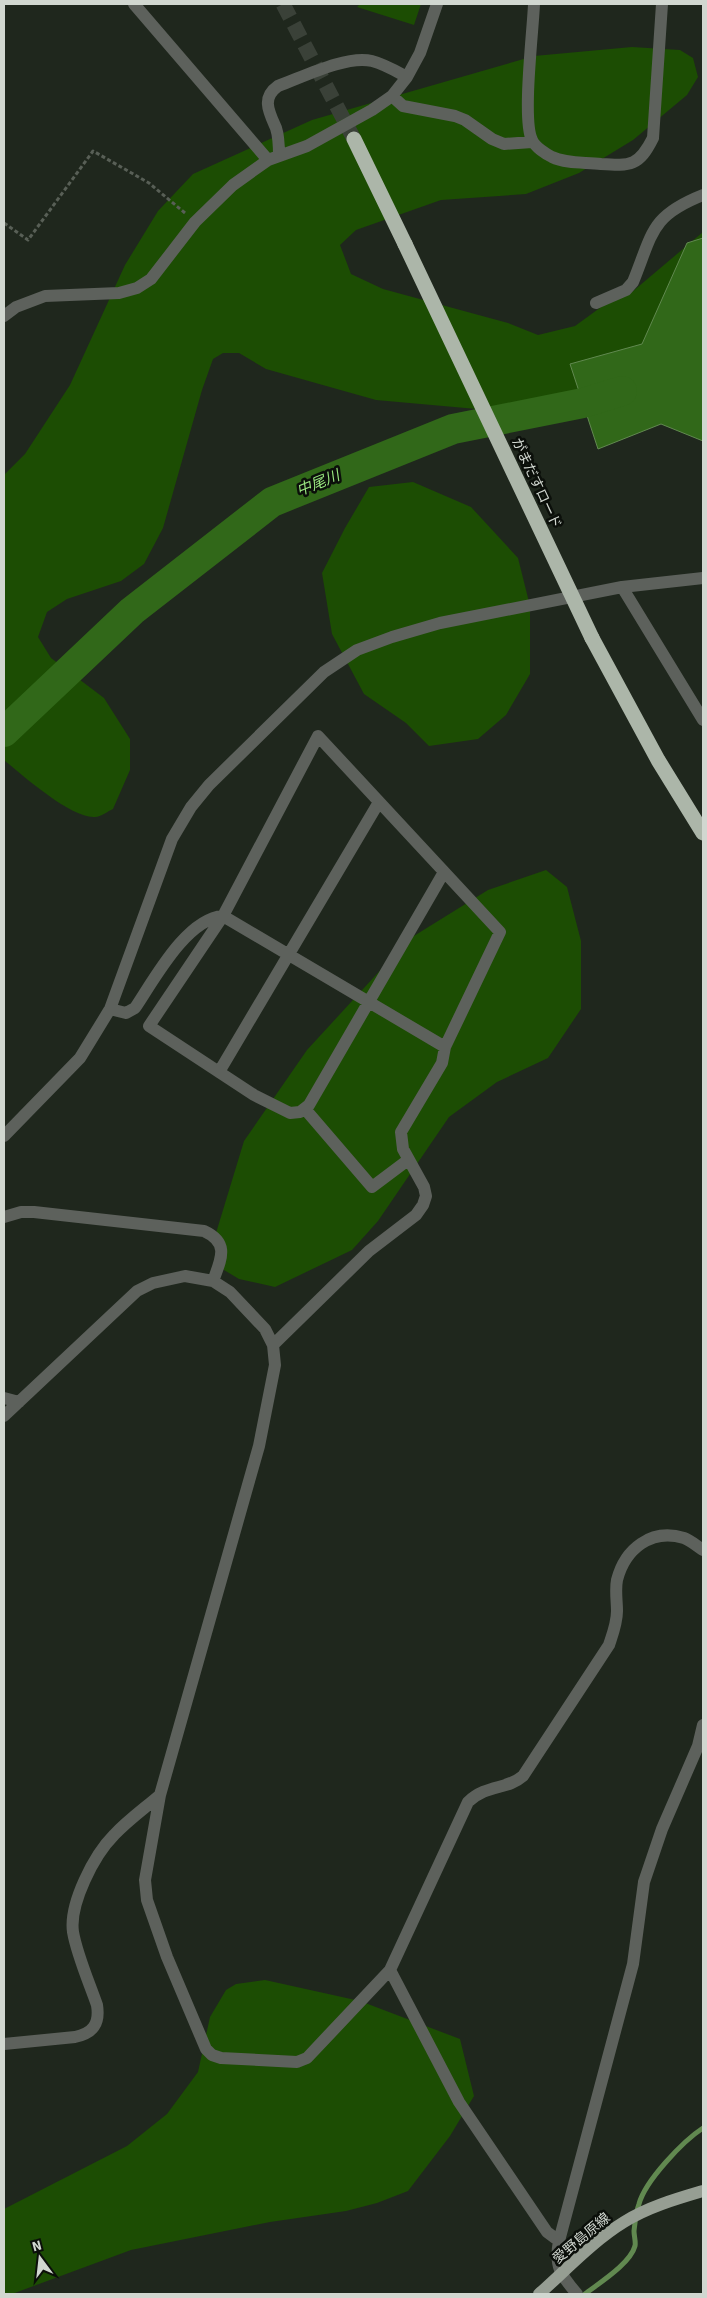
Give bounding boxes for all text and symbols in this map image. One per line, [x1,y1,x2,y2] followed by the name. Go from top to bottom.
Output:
[506,435,566,532] street label: がまだすロード
[293,465,345,502] water label: 中尾川
[548,2209,615,2269] street label: 愛野島原線
[15,2233,65,2283] north arrow
[30,2236,44,2257] text: N

